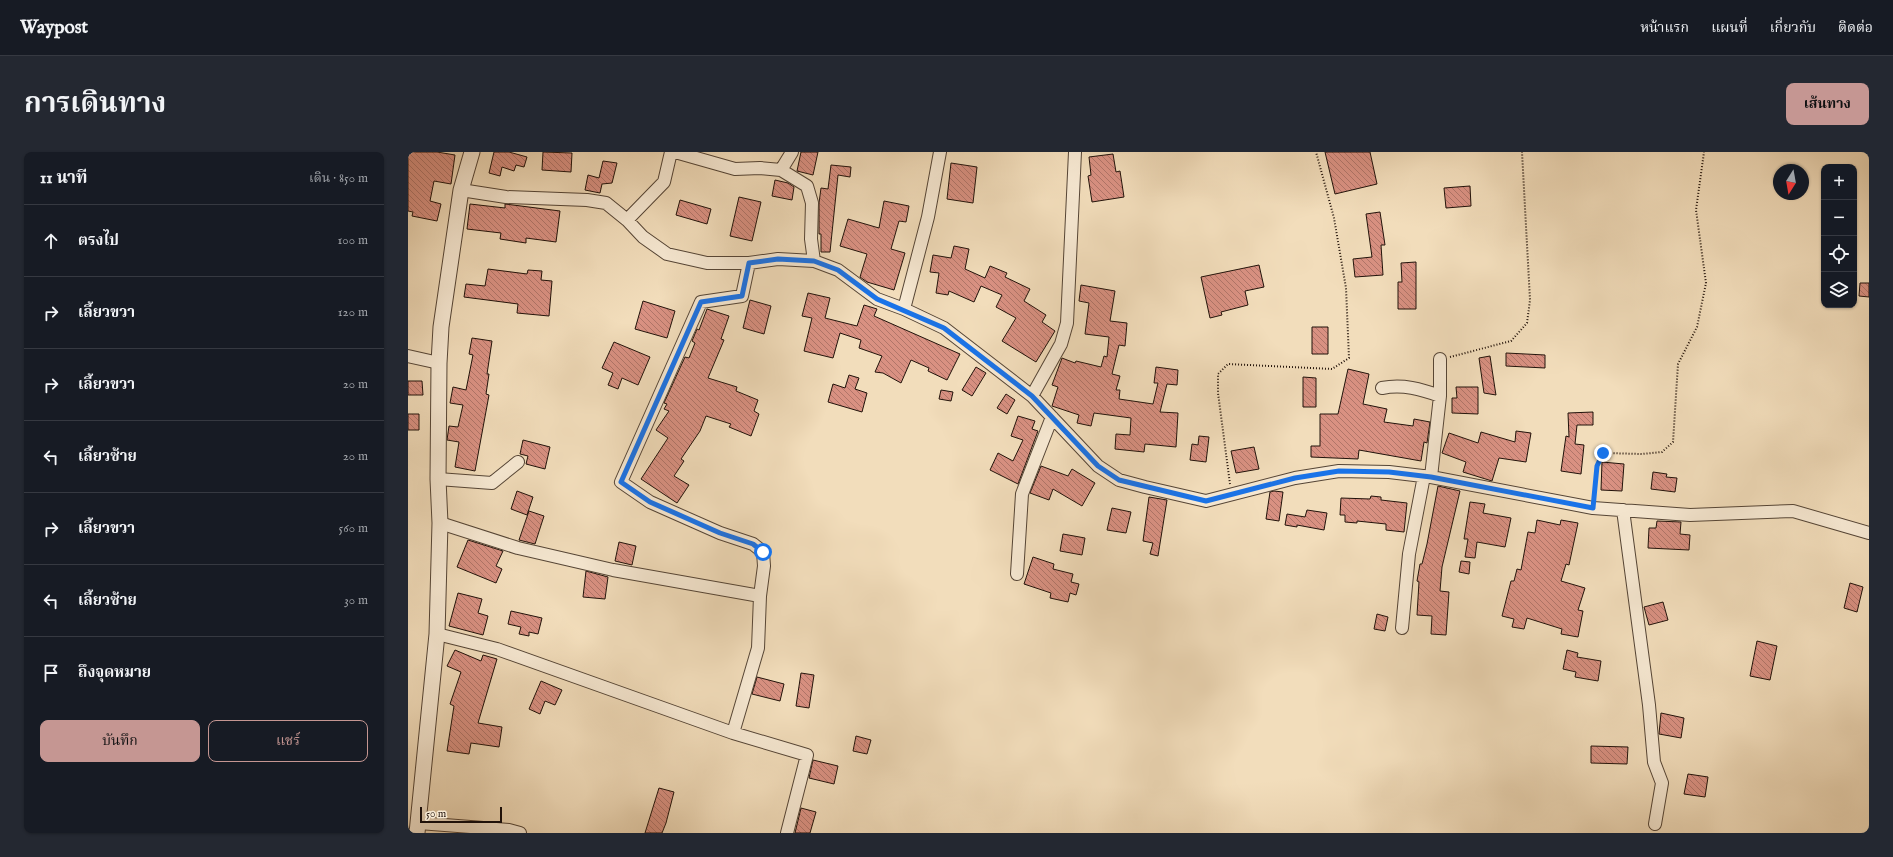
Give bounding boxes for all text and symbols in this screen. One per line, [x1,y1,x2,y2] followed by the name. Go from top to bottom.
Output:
[20,16,88,40] text: Waypost
[1640,19,1689,37] text: หน้าแรก
[1711,19,1748,37] text: แผนที่
[1770,19,1816,37] text: เกี่ยวกับ
[1838,19,1873,37] text: ติดต่อ
[1786,83,1869,125] button: เส้นทาง
[24,87,166,122] text: การเดินทาง
[1773,164,1809,200] north arrow
[1821,164,1857,308] map controls
[1821,164,1857,200] button: +
[40,168,87,189] text: 11 นาที
[309,170,368,187] text: เดิน · 850 m
[1821,200,1857,236] button: −
[40,230,62,252] icon: ahead
[78,231,119,250] text: ตรงไป
[338,232,368,249] text: 100 m
[1821,236,1857,272] button: locate
[1821,272,1857,308] button: layers
[40,302,62,324] icon: right
[78,303,135,322] text: เลี้ยวขวา
[338,304,368,321] text: 120 m
[40,374,62,396] icon: right
[78,375,135,394] text: เลี้ยวขวา
[343,376,368,393] text: 20 m
[1594,444,1612,462] route end
[40,446,62,468] icon: left
[78,447,137,466] text: เลี้ยวซ้าย
[343,448,368,465] text: 20 m
[40,518,62,540] icon: right
[78,519,135,538] text: เลี้ยวขวา
[339,520,368,537] text: 560 m
[754,543,772,561] route start
[40,590,62,612] icon: left
[78,591,137,610] text: เลี้ยวซ้าย
[344,592,368,609] text: 30 m
[40,662,62,684] icon: arrive
[78,663,151,682] text: ถึงจุดหมาย
[40,720,200,762] button: บันทึก
[208,720,368,762] button: แชร์
[420,805,502,824] scale bar
[426,807,446,821] text: 50 m

